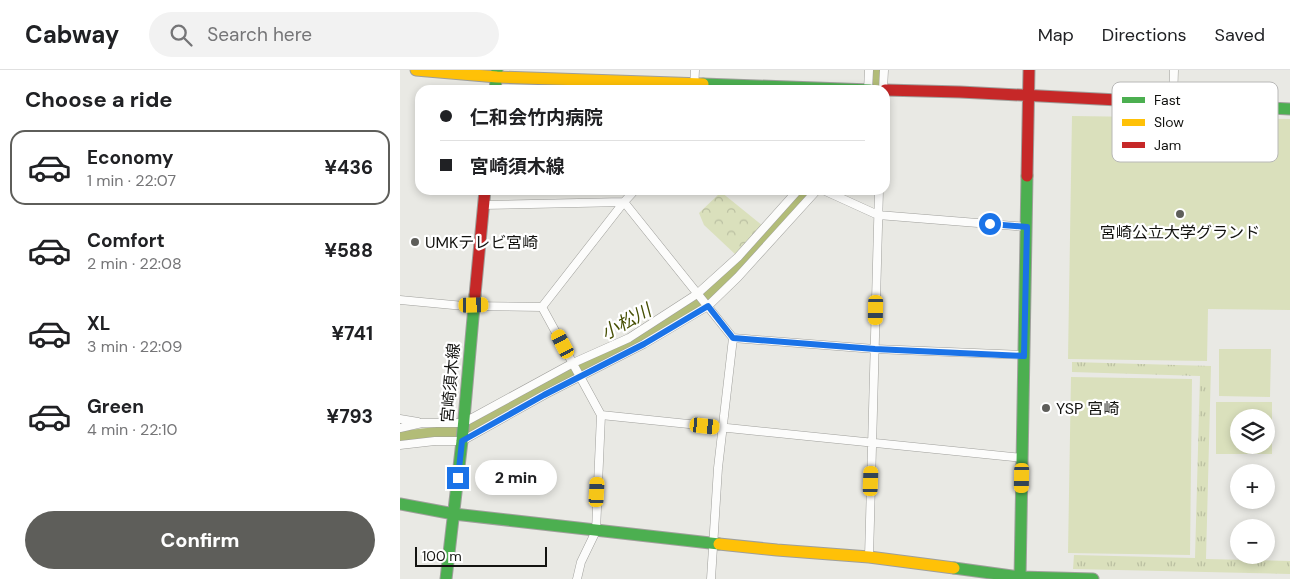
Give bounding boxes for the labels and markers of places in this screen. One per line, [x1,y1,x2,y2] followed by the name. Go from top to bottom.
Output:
[1174,208,1186,220] marker: 宮崎公立大学グランド
[1100,222,1260,243] place label: 宮崎公立大学グランド
[425,232,538,253] place label: UMKテレビ宮崎
[409,236,421,248] marker: UMKテレビ宮崎
[1056,398,1119,419] place label: YSP 宮崎
[1040,402,1052,414] marker: YSP 宮崎

